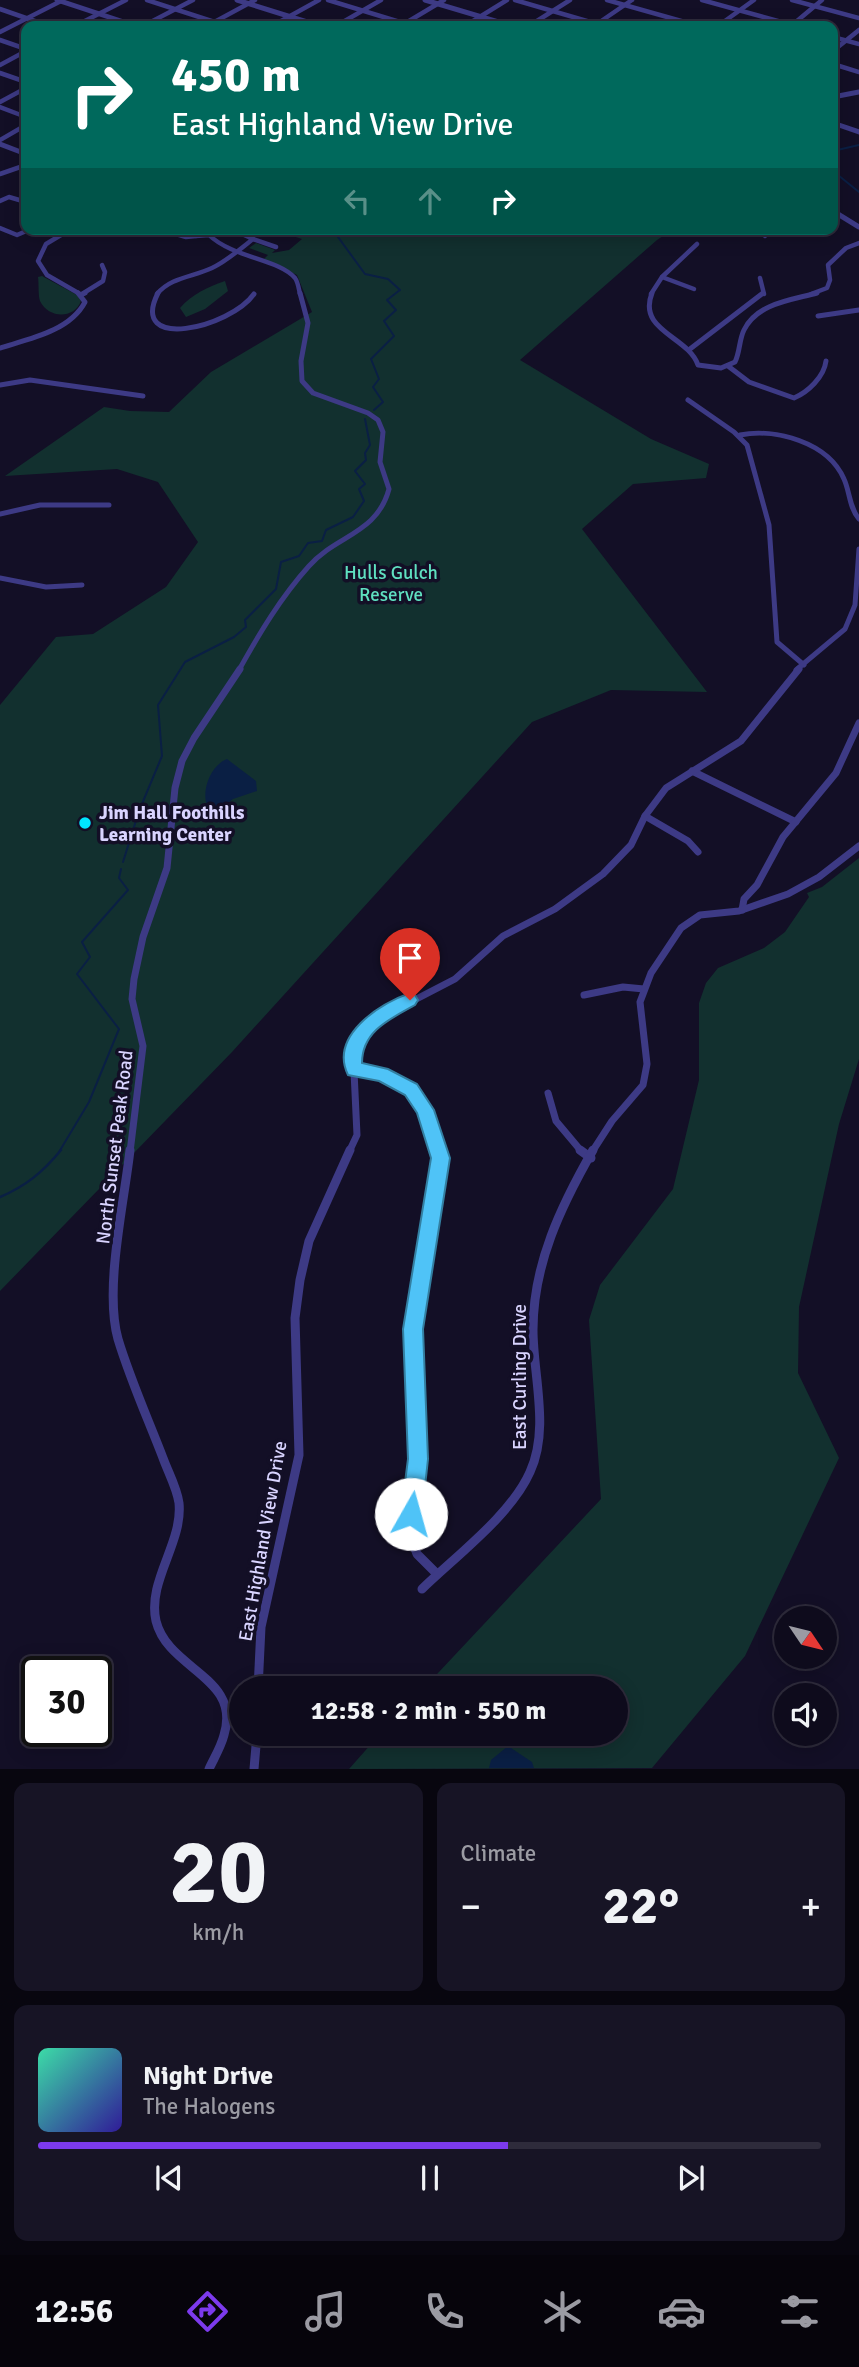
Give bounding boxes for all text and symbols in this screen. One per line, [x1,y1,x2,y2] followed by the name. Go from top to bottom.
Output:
[171,45,301,105] text: 450 m
[56,49,147,140] icon: right
[171,105,513,144] text: East Highland View Drive
[338,182,376,220] icon: left
[411,182,449,220] icon: ahead
[484,182,522,220] icon: right
[344,561,438,607] park label: Hulls Gulch Reserve
[99,801,244,847] place label: Jim Hall Foothills Learning Center
[77,815,93,831] marker: Jim Hall Foothills Learning Center
[380,928,440,1000] pin
[391,939,429,977] icon: arrive
[91,1049,139,1245] street label: North Sunset Peak Road
[508,1304,532,1450] street label: East Curling Drive
[234,1439,292,1643] street label: East Highland View Drive
[374,1477,448,1551] position arrow
[774,1606,836,1670] north arrow
[774,1606,837,1746] map controls
[21,1656,112,1747] speed limit sign: 30
[774,1683,837,1746] button: sound
[311,1695,546,1727] text: 12:58 · 2 min · 550 m
[169,1816,267,1929] text: 20
[461,1839,536,1868] text: Climate
[602,1874,679,1938] text: 22°
[461,1883,481,1930] text: −
[800,1883,821,1930] text: +
[192,1918,244,1947] text: km/h
[143,2060,273,2092] text: Night Drive
[143,2092,275,2121] text: The Halogens
[150,2159,188,2197] icon: previous
[411,2159,449,2197] icon: pause
[672,2159,710,2197] icon: next
[183,2287,232,2336] icon: directions
[301,2287,350,2336] icon: music
[420,2287,469,2336] icon: phone
[538,2287,587,2336] icon: climate
[657,2287,706,2336] icon: car
[775,2287,824,2336] icon: filters
[35,2292,113,2331] text: 12:56

